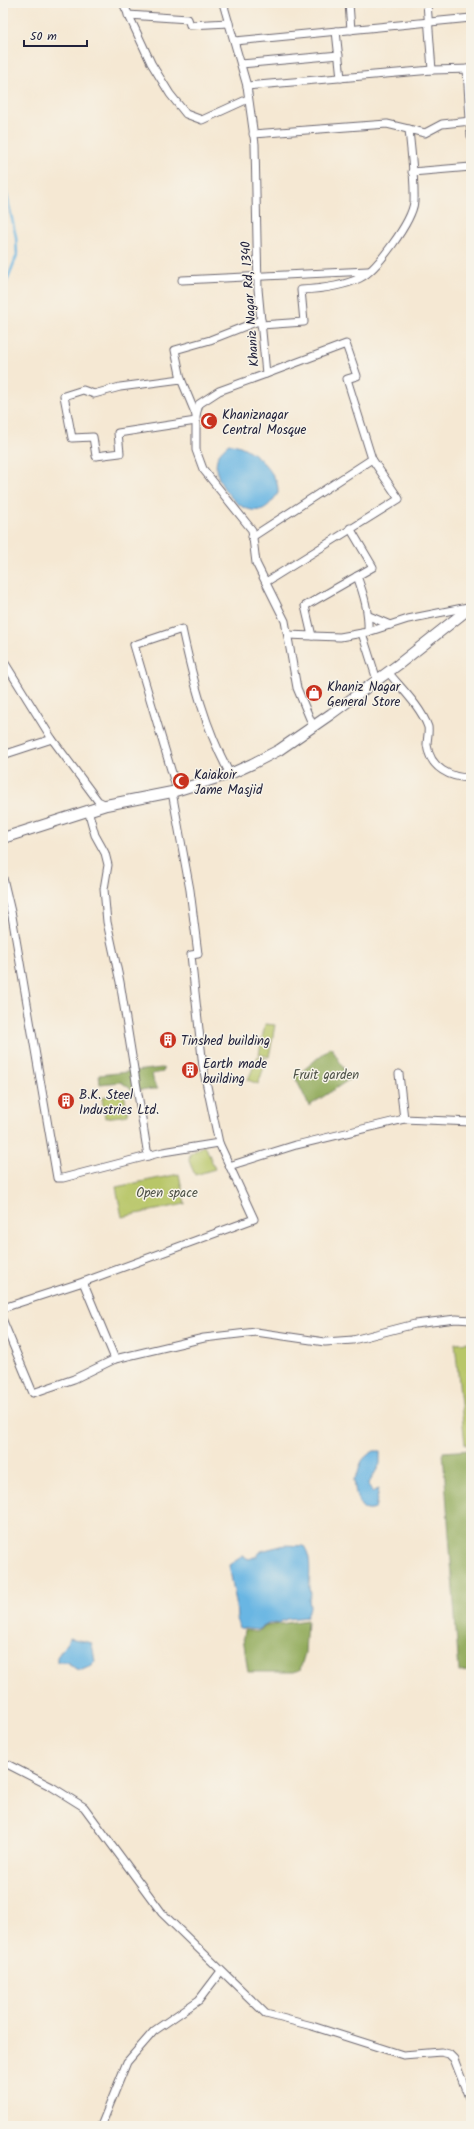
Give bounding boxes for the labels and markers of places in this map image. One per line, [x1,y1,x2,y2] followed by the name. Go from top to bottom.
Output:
[222,405,306,441] place label: Khaniznagar Central Mosque
[199,411,219,431] mosque icon: Khaniznagar Central Mosque
[327,677,401,713] place label: Khaniz Nagar General Store
[304,683,324,703] shop icon: Khaniz Nagar General Store
[194,765,263,801] place label: Kaiakoir Jame Masjid
[171,771,191,791] mosque icon: Kaiakoir Jame Masjid
[158,1030,178,1050] building icon: Tinshed building
[181,1031,270,1052] place label: Tinshed building
[203,1054,267,1090] place label: Earth made building
[180,1060,200,1080] building icon: Earth made building
[79,1085,159,1121] place label: B.K. Steel Industries Ltd.
[56,1091,76,1111] building icon: B.K. Steel Industries Ltd.

